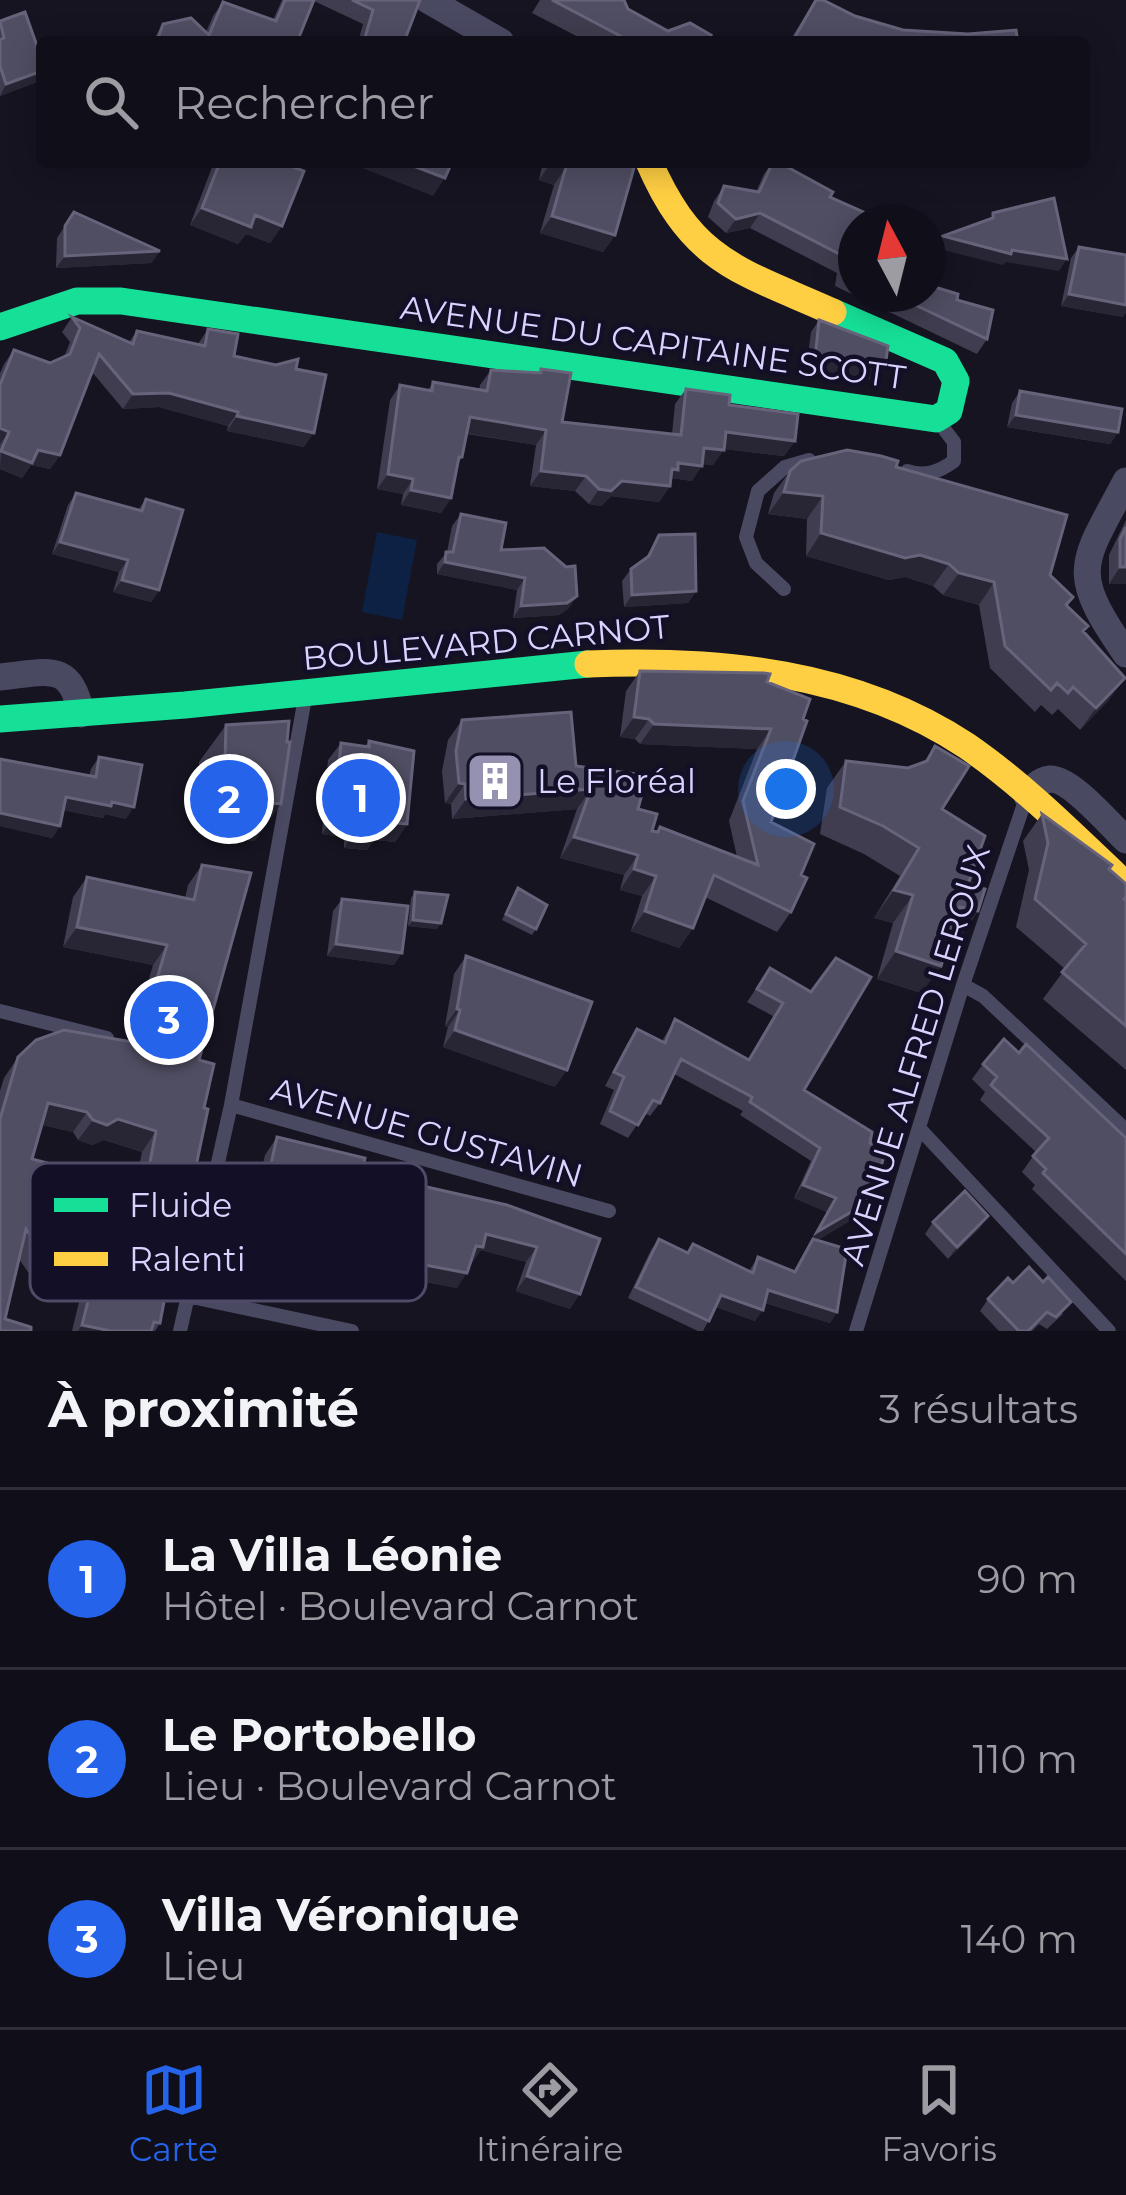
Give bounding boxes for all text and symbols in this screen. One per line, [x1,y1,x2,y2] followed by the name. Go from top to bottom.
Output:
[36,36,1090,168] search box
[78,69,144,135] icon: search
[174,75,434,130] text: Rechercher
[838,204,946,312] north arrow
[398,287,908,397] street label: AVENUE DU CAPITAINE SCOTT
[301,606,671,678] street label: BOULEVARD CARNOT
[464,750,526,812] building icon: Le Floréal
[322,753,400,843] pin: 1
[190,754,268,844] pin: 2
[756,759,816,819] your location
[537,761,696,801] place label: Le Floréal
[832,840,998,1270] street label: AVENUE ALFRED LEROUX
[130,975,208,1065] pin: 3
[267,1068,587,1196] street label: AVENUE GUSTAVIN
[30,1163,426,1301] legend
[129,1185,232,1225] text: Fluide
[129,1239,246,1279] text: Ralenti
[48,1378,359,1440] text: À proximité
[879,1385,1078,1433] text: 3 résultats
[162,1527,502,1582] text: La Villa Léonie
[79,1555,95,1603] text: 1
[977,1555,1078,1603] text: 90 m
[162,1582,639,1630] text: Hôtel · Boulevard Carnot
[162,1707,476,1762] text: Le Portobello
[75,1735,99,1783] text: 2
[972,1735,1078,1783] text: 110 m
[162,1762,617,1810] text: Lieu · Boulevard Carnot
[162,1887,519,1942] text: Villa Véronique
[75,1915,99,1963] text: 3
[961,1915,1078,1963] text: 140 m
[162,1942,245,1990] text: Lieu
[129,2057,218,2169] tab: Carte
[476,2057,624,2169] tab: Itinéraire
[882,2057,997,2169] tab: Favoris

